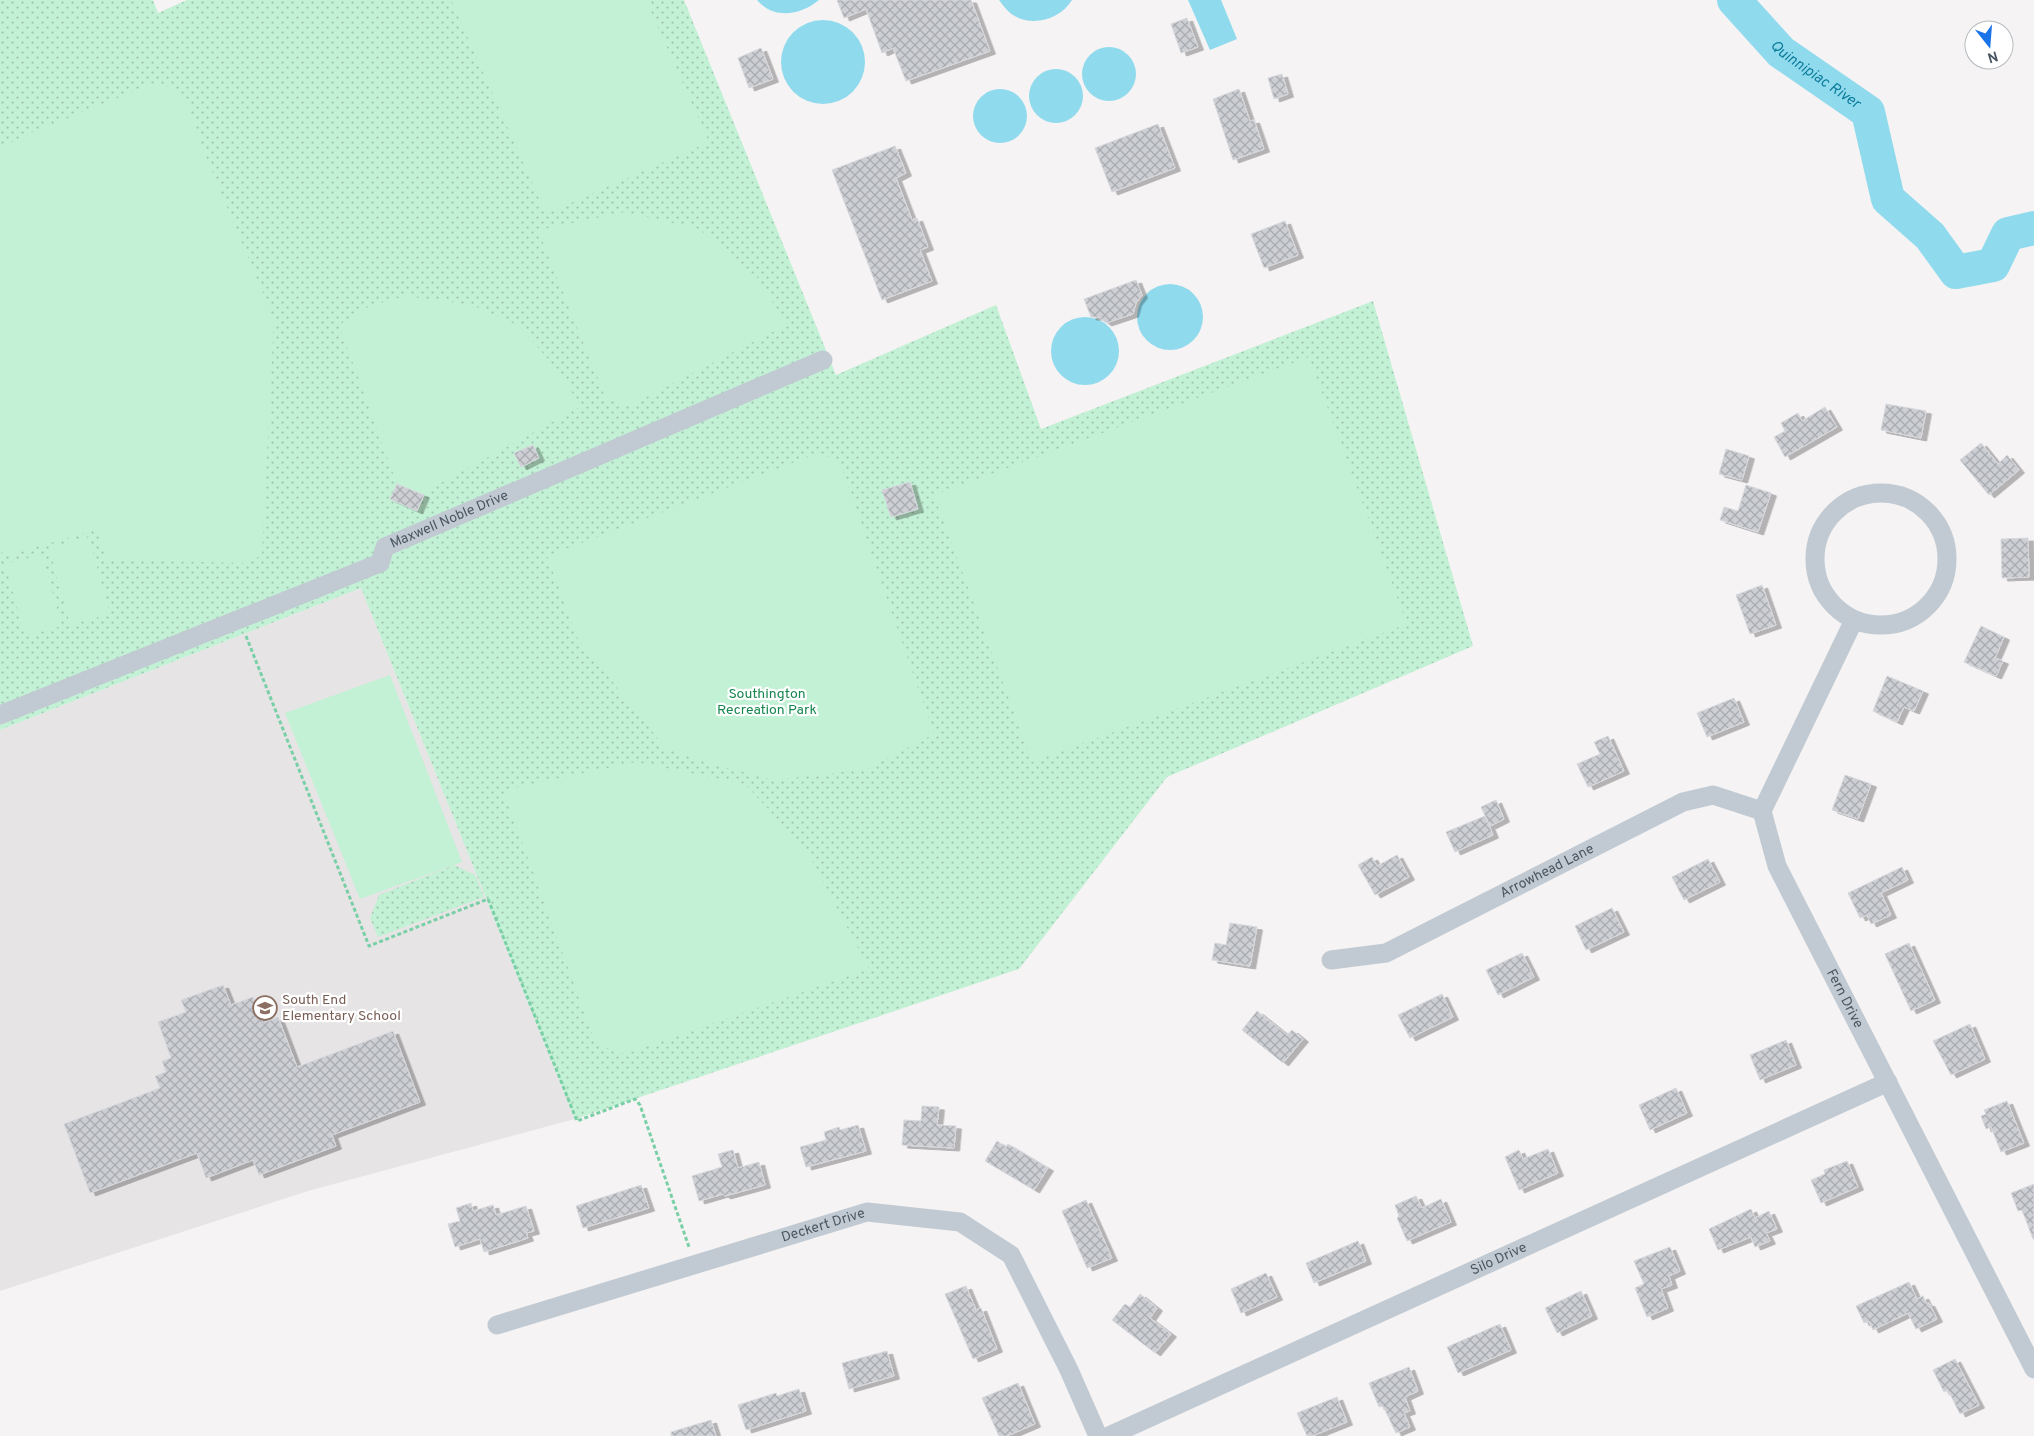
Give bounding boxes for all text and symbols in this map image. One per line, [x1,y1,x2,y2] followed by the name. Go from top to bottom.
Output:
[1964,20,2014,70] north arrow
[1766,36,1865,114] water label: Quinnipiac River
[1985,46,2000,66] text: N
[388,487,511,552] street label: Maxwell Noble Drive
[717,686,817,719] park label: Southington Recreation Park
[1497,840,1597,902] street label: Arrowhead Lane
[1823,966,1867,1031] street label: Fern Drive
[282,992,401,1025] place label: South End Elementary School
[252,995,278,1021] school or university icon: South End Elementary School
[779,1205,867,1246] street label: Deckert Drive
[1468,1239,1529,1279] street label: Silo Drive

